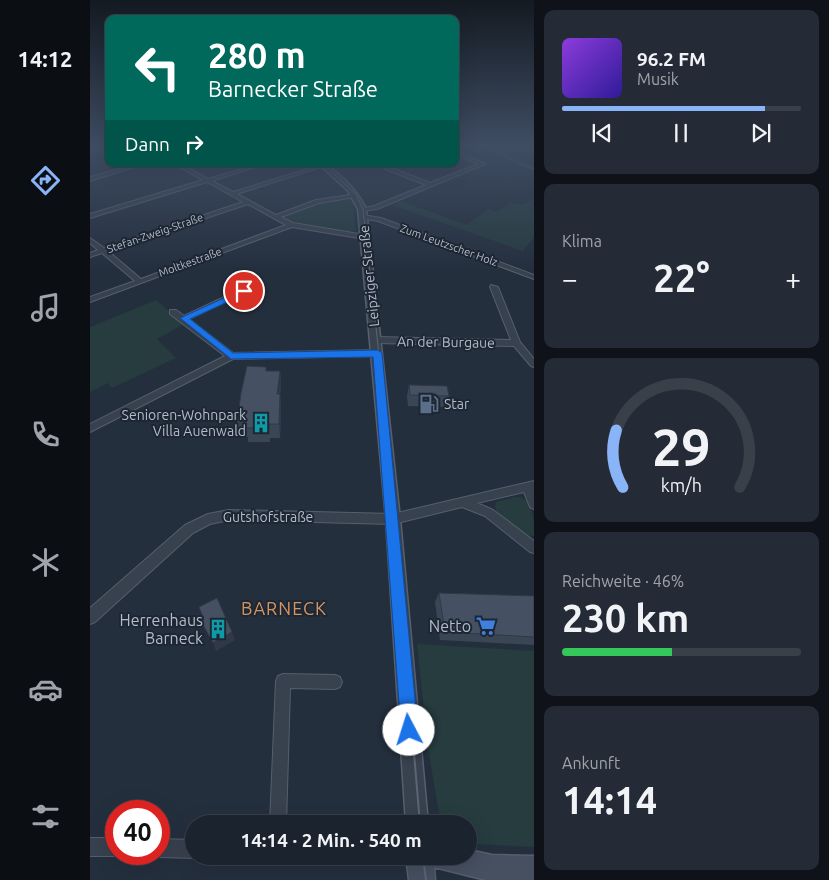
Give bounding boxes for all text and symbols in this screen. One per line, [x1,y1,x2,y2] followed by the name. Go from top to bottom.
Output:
[125,35,190,100] icon: left
[208,35,306,75] text: 280 m
[17,46,73,71] text: 14:12
[637,48,706,70] text: 96.2 FM
[637,70,679,88] text: Musik
[208,76,378,101] text: Barnecker Straße
[588,119,616,147] icon: previous
[667,119,695,147] icon: pause
[747,119,775,147] icon: next
[180,130,208,158] icon: right
[125,133,170,155] text: Dann
[28,163,63,198] icon: directions
[105,211,205,255] street label: Stefan-Zweig-Straße
[399,222,499,268] street label: Zum Leutzscher Holz
[356,224,382,328] street label: Leipziger Straße
[562,232,602,250] text: Klima
[157,245,223,279] street label: Moltkestraße
[653,257,710,299] text: 22°
[562,263,578,294] text: −
[785,263,801,294] text: +
[223,270,265,312] pin
[230,277,258,305] icon: arrive
[28,290,63,325] icon: music
[397,333,495,351] street label: An der Burgaue
[418,393,440,415] fuel station icon: Star
[444,396,470,412] place label: Star
[122,407,246,439] place label: Senioren-Wohnpark Villa Auenwald
[250,412,272,434] building icon: Senioren-Wohnpark Villa Auenwald
[28,417,63,452] icon: phone
[652,418,711,476] text: 29
[661,475,702,495] text: km/h
[223,509,313,525] street label: Gutshofstraße
[28,545,63,580] icon: climate
[562,572,684,590] text: Reichweite · 46%
[562,597,689,639] text: 230 km
[241,598,327,618] district label: BARNECK
[119,611,203,647] place label: Herrenhaus Barneck
[475,615,497,637] supermarket icon: Netto
[429,617,471,635] place label: Netto
[207,618,229,640] building icon: Herrenhaus Barneck
[28,672,63,707] icon: car
[382,703,434,755] position arrow
[562,754,620,772] text: Ankunft
[562,779,657,821] text: 14:14
[28,799,63,834] icon: filters
[105,800,170,865] speed limit sign: 40
[240,829,422,851] text: 14:14 · 2 Min. · 540 m

